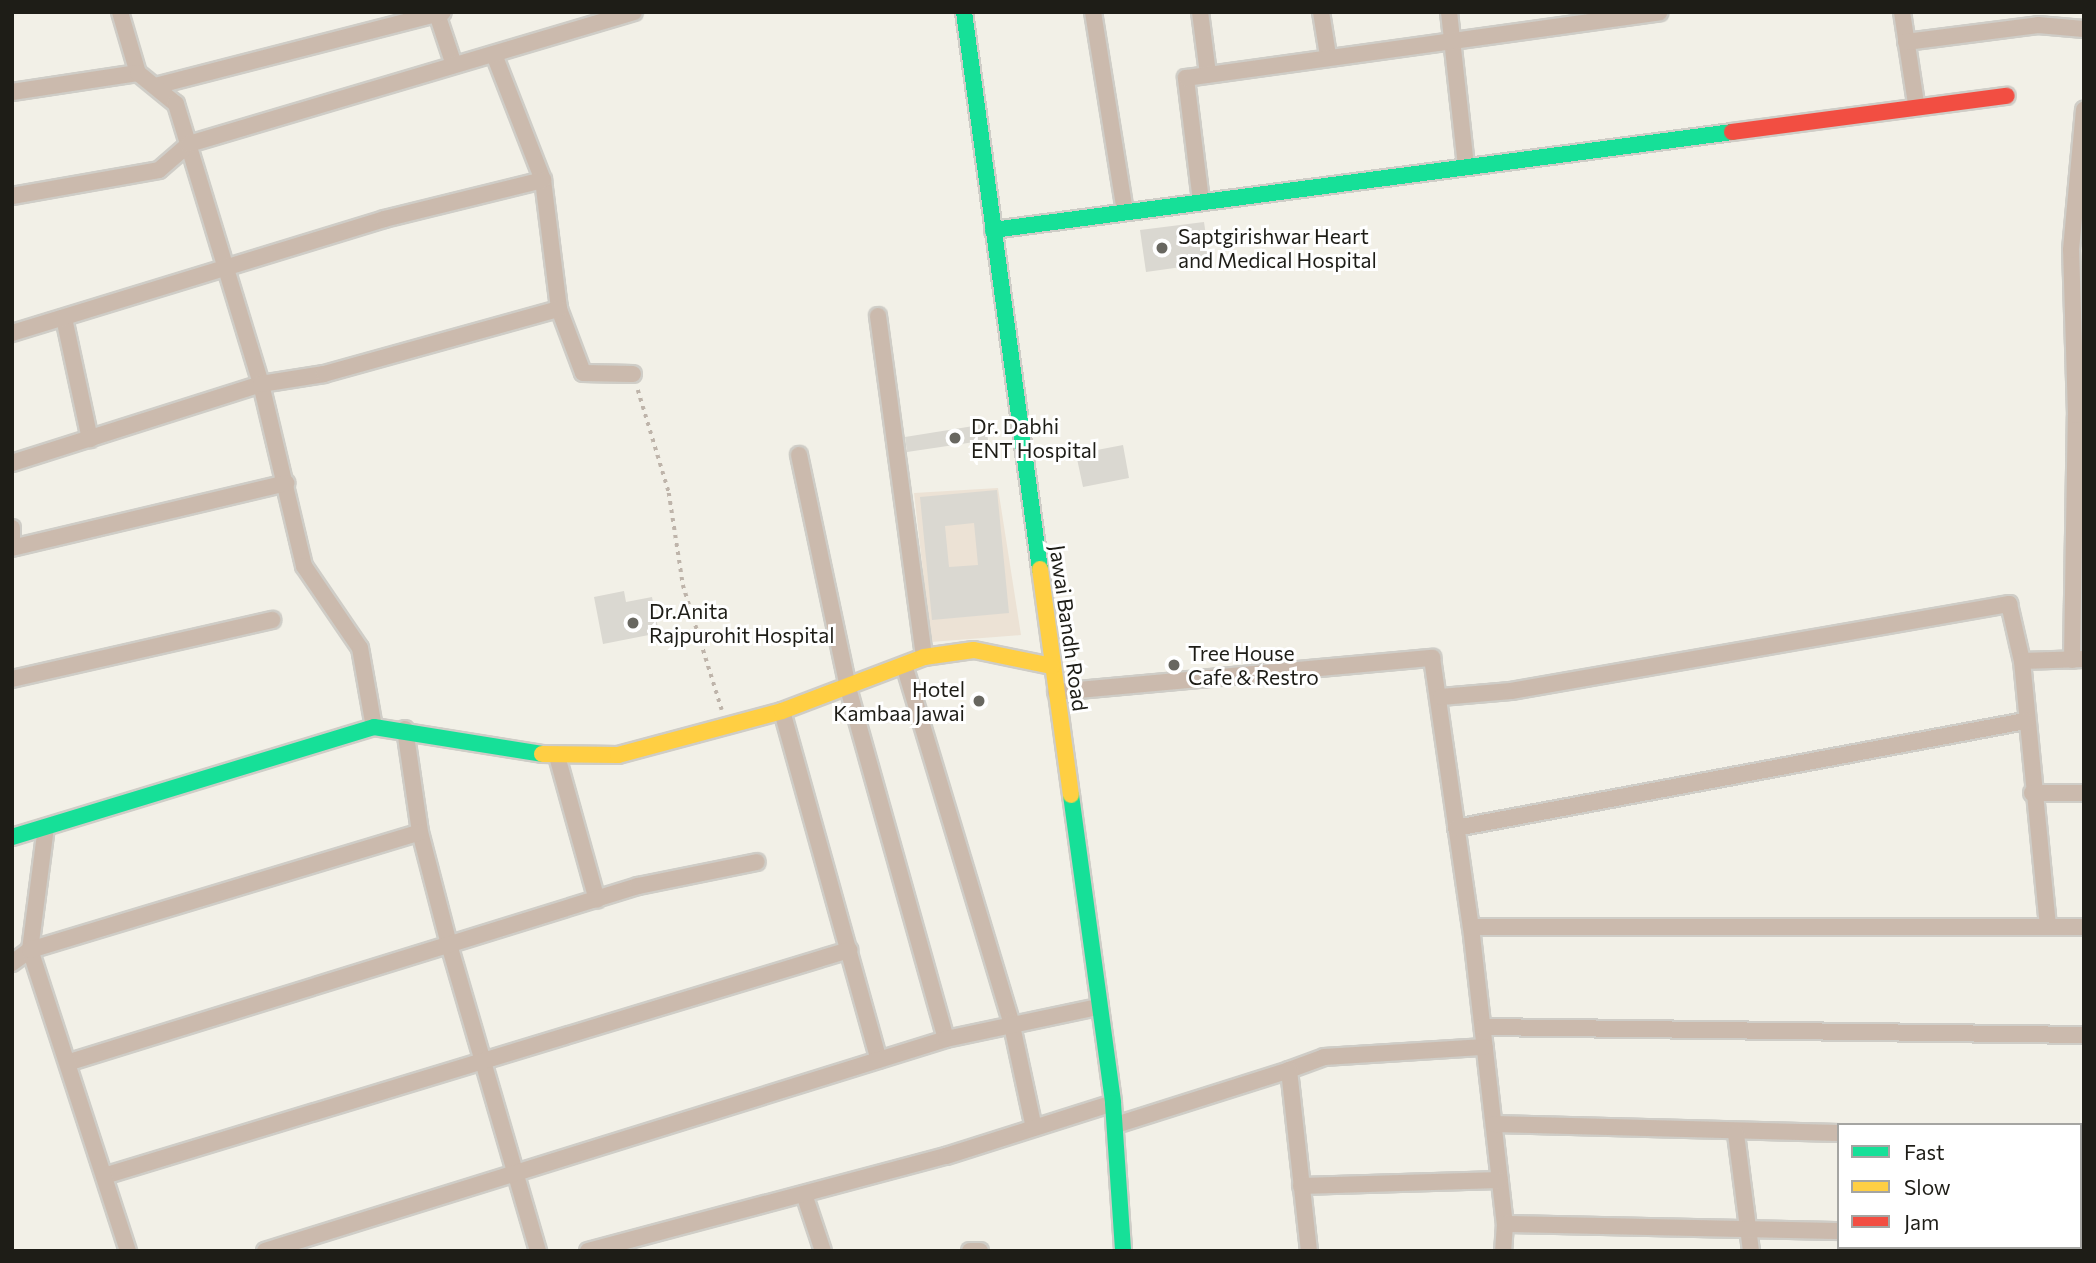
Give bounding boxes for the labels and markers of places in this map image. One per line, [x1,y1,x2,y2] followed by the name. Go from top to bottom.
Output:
[1178,223,1377,273] place label: Saptgirishwar Heart and Medical Hospital
[1152,238,1172,258] marker: Saptgirishwar Heart and Medical Hospital
[971,413,1097,463] place label: Dr. Dabhi ENT Hospital
[945,428,965,448] marker: Dr. Dabhi ENT Hospital
[649,598,835,648] place label: Dr.Anita Rajpurohit Hospital
[623,613,643,633] marker: Dr.Anita Rajpurohit Hospital
[1188,640,1319,690] place label: Tree House Cafe & Restro
[1166,657,1182,673] marker: Tree House Cafe & Restro
[833,676,965,726] place label: Hotel Kambaa Jawai
[971,693,987,709] marker: Hotel Kambaa Jawai

